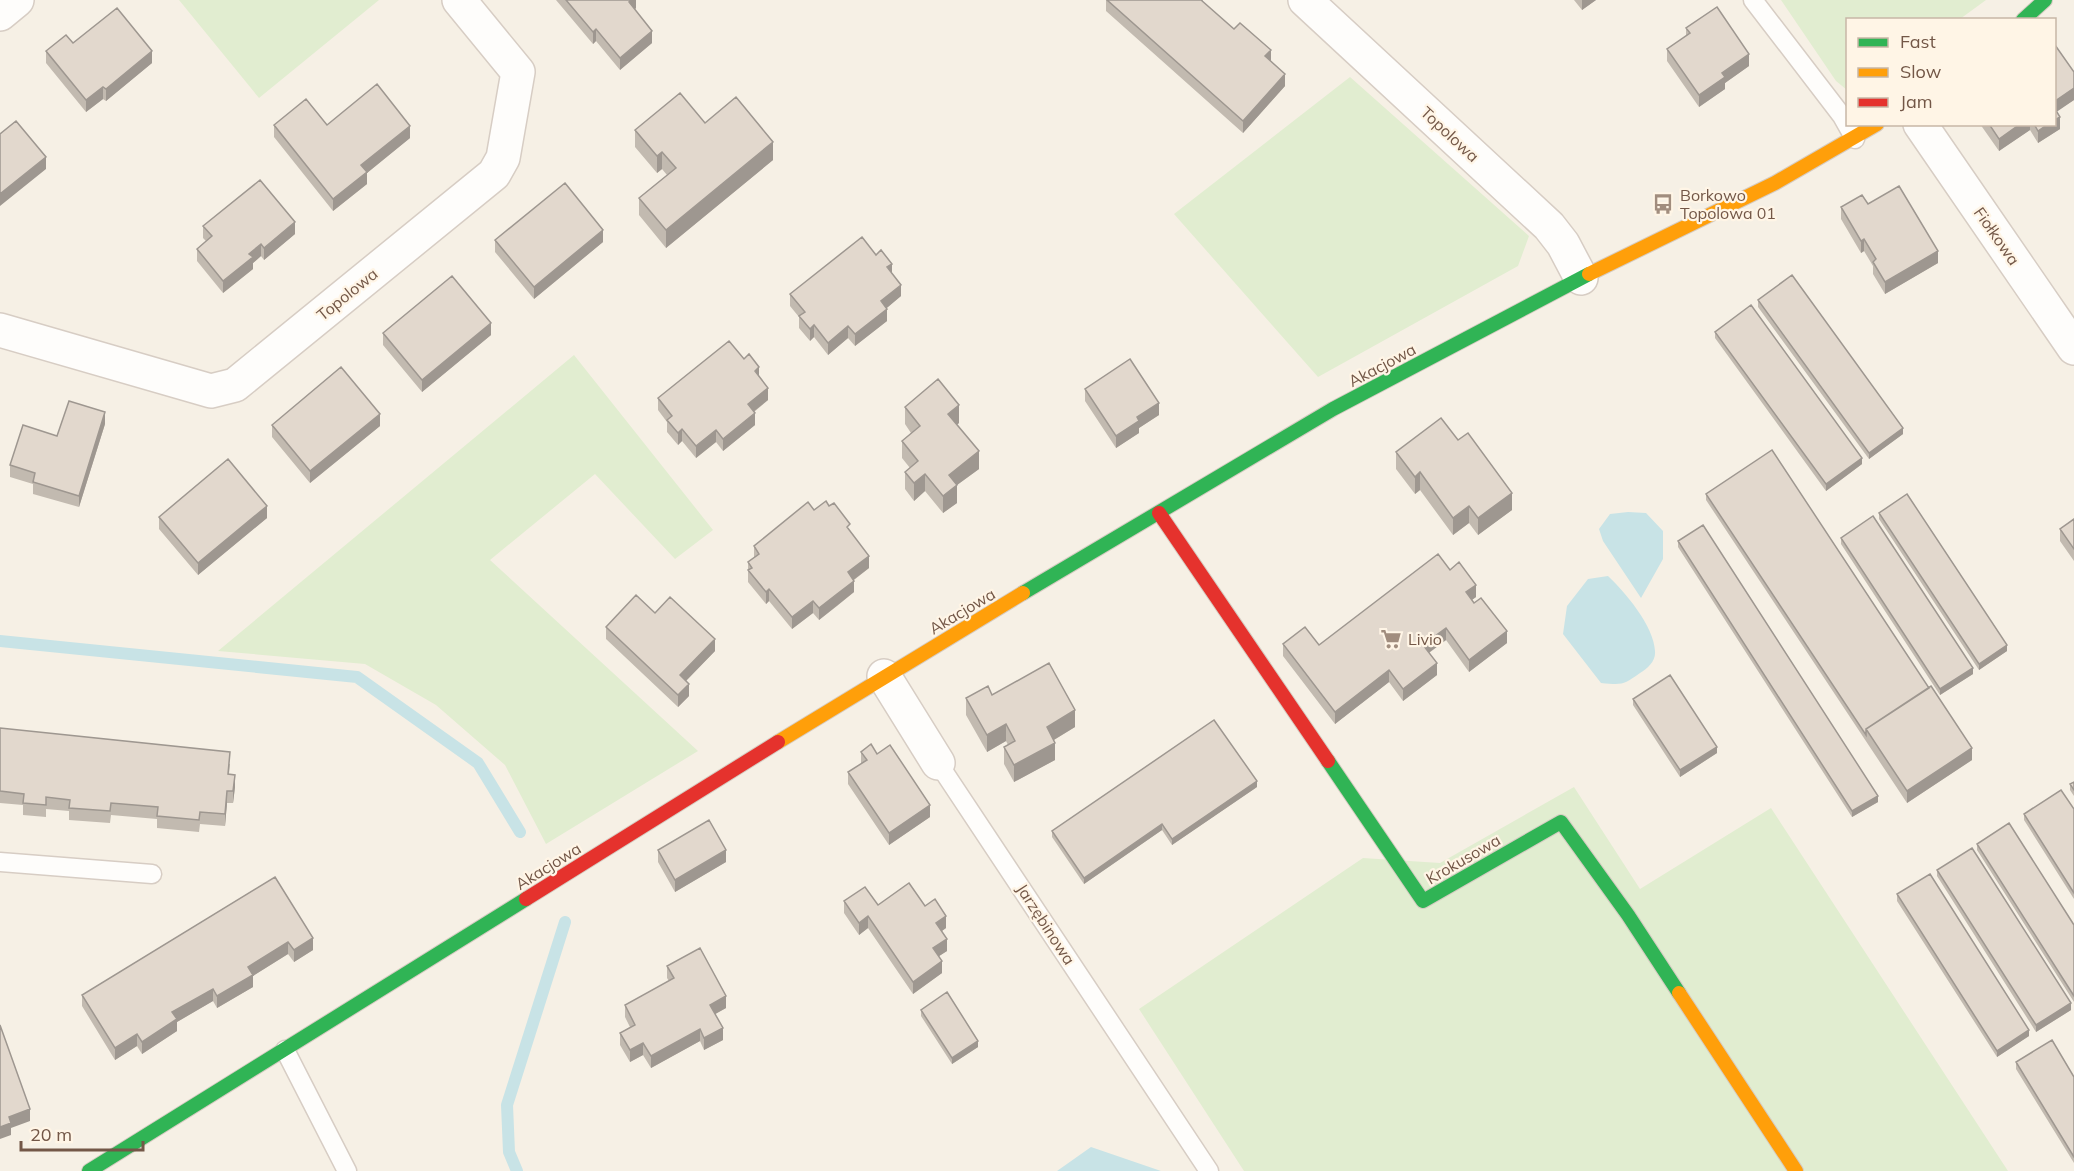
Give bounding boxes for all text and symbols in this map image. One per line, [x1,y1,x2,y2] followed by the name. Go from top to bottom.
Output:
[1846,18,2056,126] legend
[1900,30,1936,53] text: Fast
[1900,60,1942,83] text: Slow
[1900,90,1933,113] text: Jam
[1417,102,1483,166] street label: Topolowa
[1680,185,1776,223] place label: Borkowo Topolowa 01
[1651,192,1675,216] bus stop icon: Borkowo Topolowa 01
[1970,203,2024,269] street label: Fiołkowa
[313,263,381,325] street label: Topolowa
[1345,339,1419,391] street label: Akacjowa
[925,583,999,639] street label: Akacjowa
[1379,627,1403,651] supermarket icon: Livio
[1408,629,1442,649] place label: Livio
[1422,830,1504,888] street label: Krokusowa
[511,838,585,894] street label: Akacjowa
[1012,880,1080,968] street label: Jarzębinowa
[21,1114,142,1152] scale bar
[30,1123,72,1146] text: 20 m

